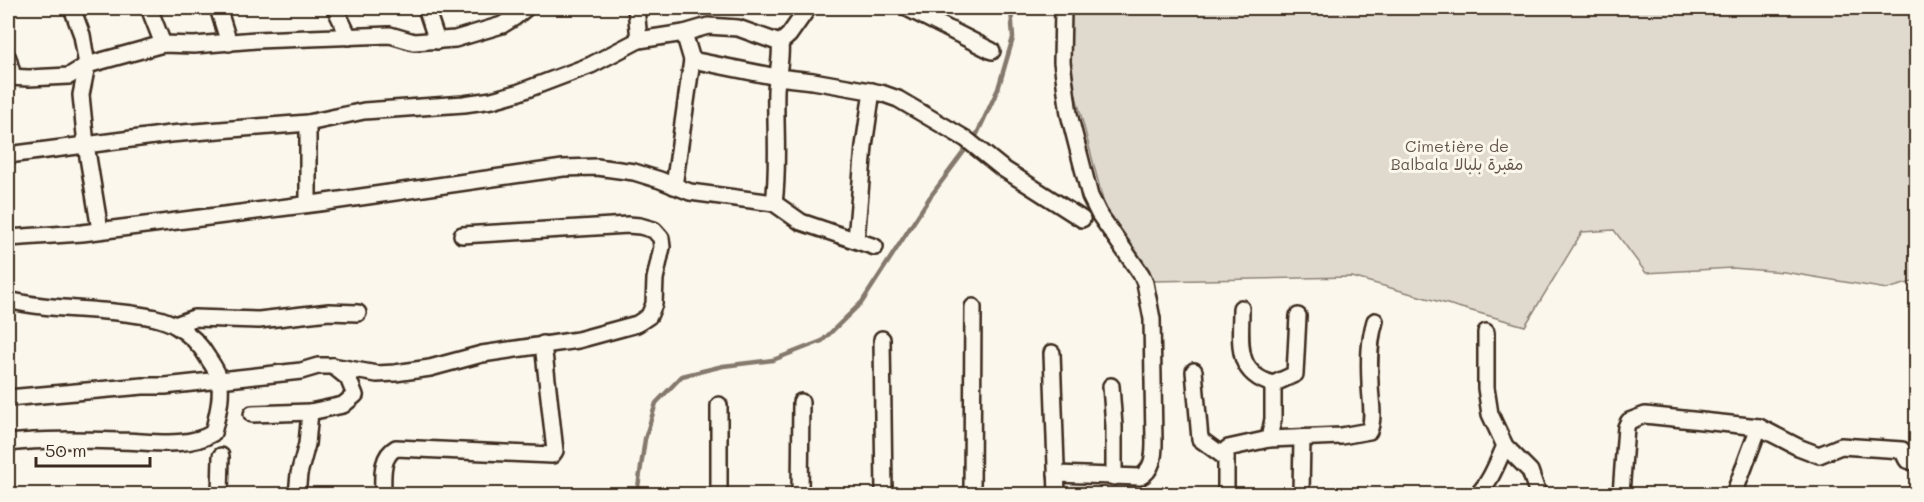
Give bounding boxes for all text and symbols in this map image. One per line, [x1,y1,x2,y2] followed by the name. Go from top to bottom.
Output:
[1391,135,1523,174] park label: Cimetière de Balbala مقبرة بلبالا
[36,430,150,468] scale bar
[45,438,87,462] text: 50 m

